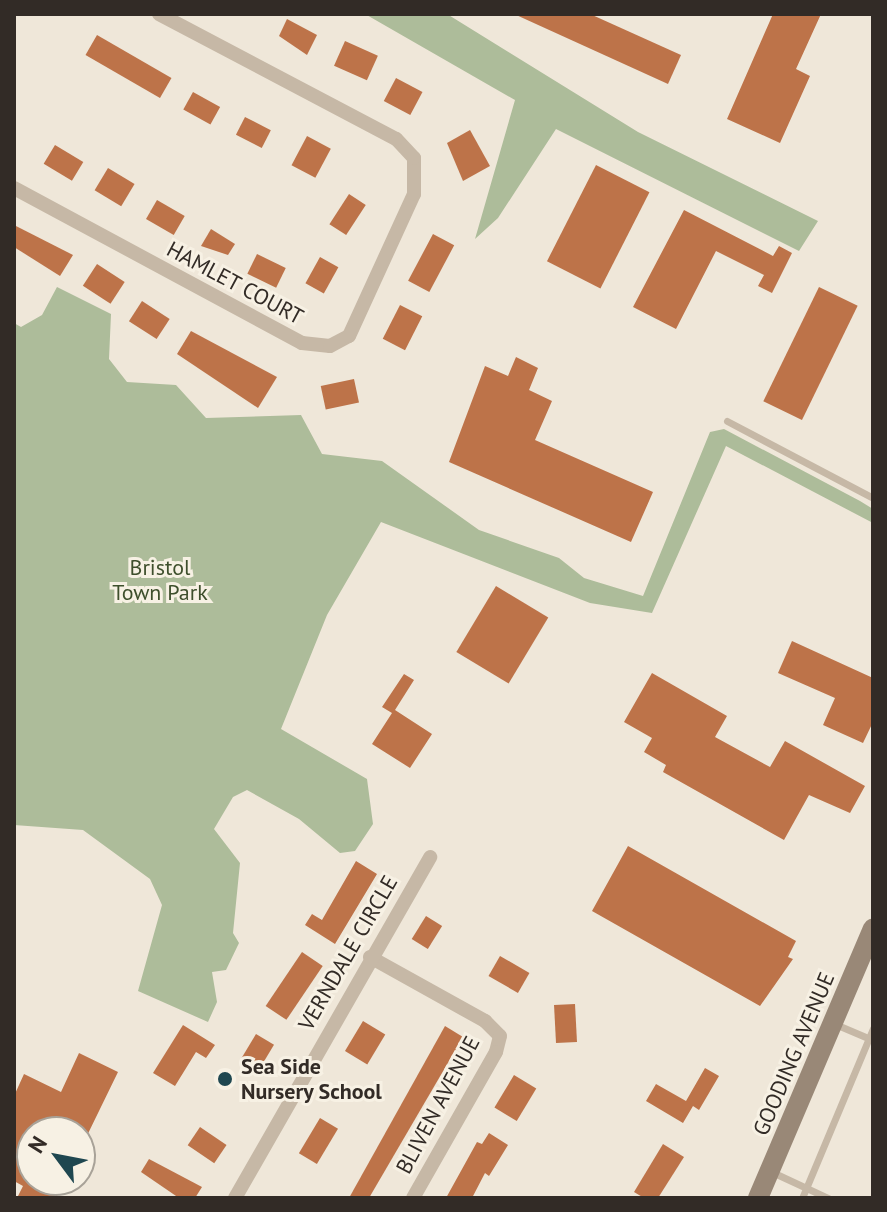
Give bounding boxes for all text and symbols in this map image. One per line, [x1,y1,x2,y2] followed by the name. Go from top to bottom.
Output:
[162,236,308,330] street label: HAMLET COURT
[112,554,208,606] park label: Bristol Town Park
[293,871,403,1035] street label: VERNDALE CIRCLE
[748,968,840,1140] street label: GOODING AVENUE
[391,1031,485,1179] street label: BLIVEN AVENUE
[241,1053,383,1104] place label: Sea Side Nursery School
[216,1070,234,1088] marker: Sea Side Nursery School
[16,1116,96,1196] north arrow
[22,1131,53,1158] text: N

